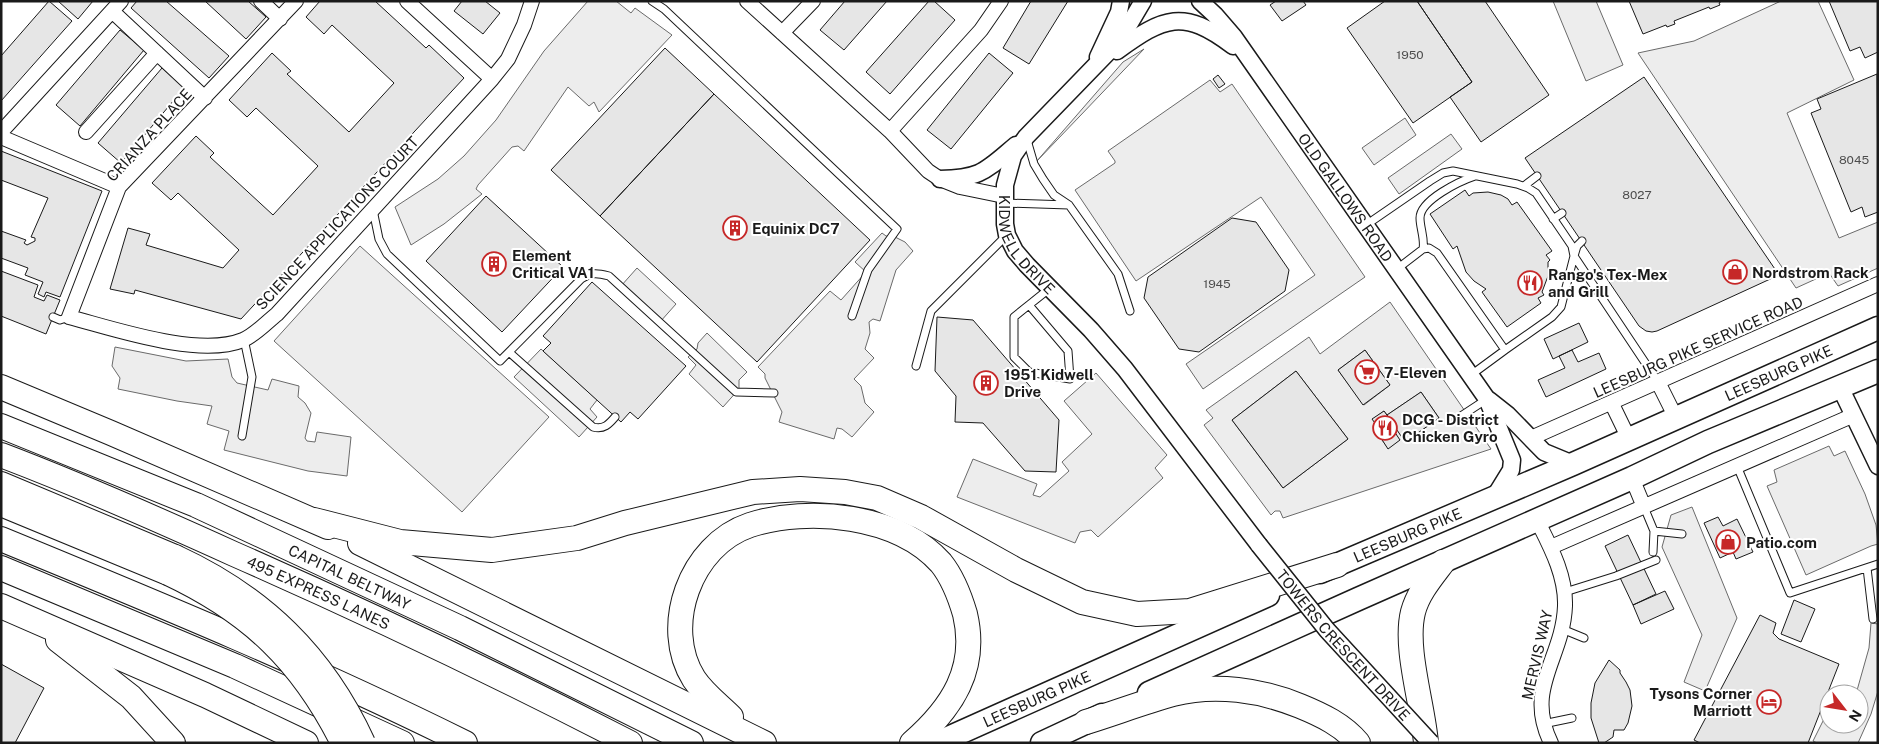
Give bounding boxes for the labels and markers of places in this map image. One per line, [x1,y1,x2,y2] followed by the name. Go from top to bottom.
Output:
[722,215,748,241] building icon: Equinix DC7
[752,220,840,237] place label: Equinix DC7
[512,247,594,281] place label: Element Critical VA1
[481,251,507,277] building icon: Element Critical VA1
[1722,259,1748,285] shop icon: Nordstrom Rack
[1752,264,1869,281] place label: Nordstrom Rack
[1548,266,1668,300] place label: Rango's Tex-Mex and Grill
[1517,270,1543,296] restaurant icon: Rango's Tex-Mex and Grill
[1354,359,1380,385] supermarket icon: 7-Eleven
[1384,364,1447,381] place label: 7-Eleven
[1004,366,1094,400] place label: 1951 Kidwell Drive
[973,370,999,396] building icon: 1951 Kidwell Drive
[1402,411,1499,445] place label: DCG - District Chicken Gyro
[1372,415,1398,441] restaurant icon: DCG - District Chicken Gyro
[1715,529,1741,555] shop icon: Patio.com
[1746,534,1817,551] place label: Patio.com
[1650,685,1752,719] place label: Tysons Corner Marriott
[1756,689,1782,715] hotel icon: Tysons Corner Marriott

